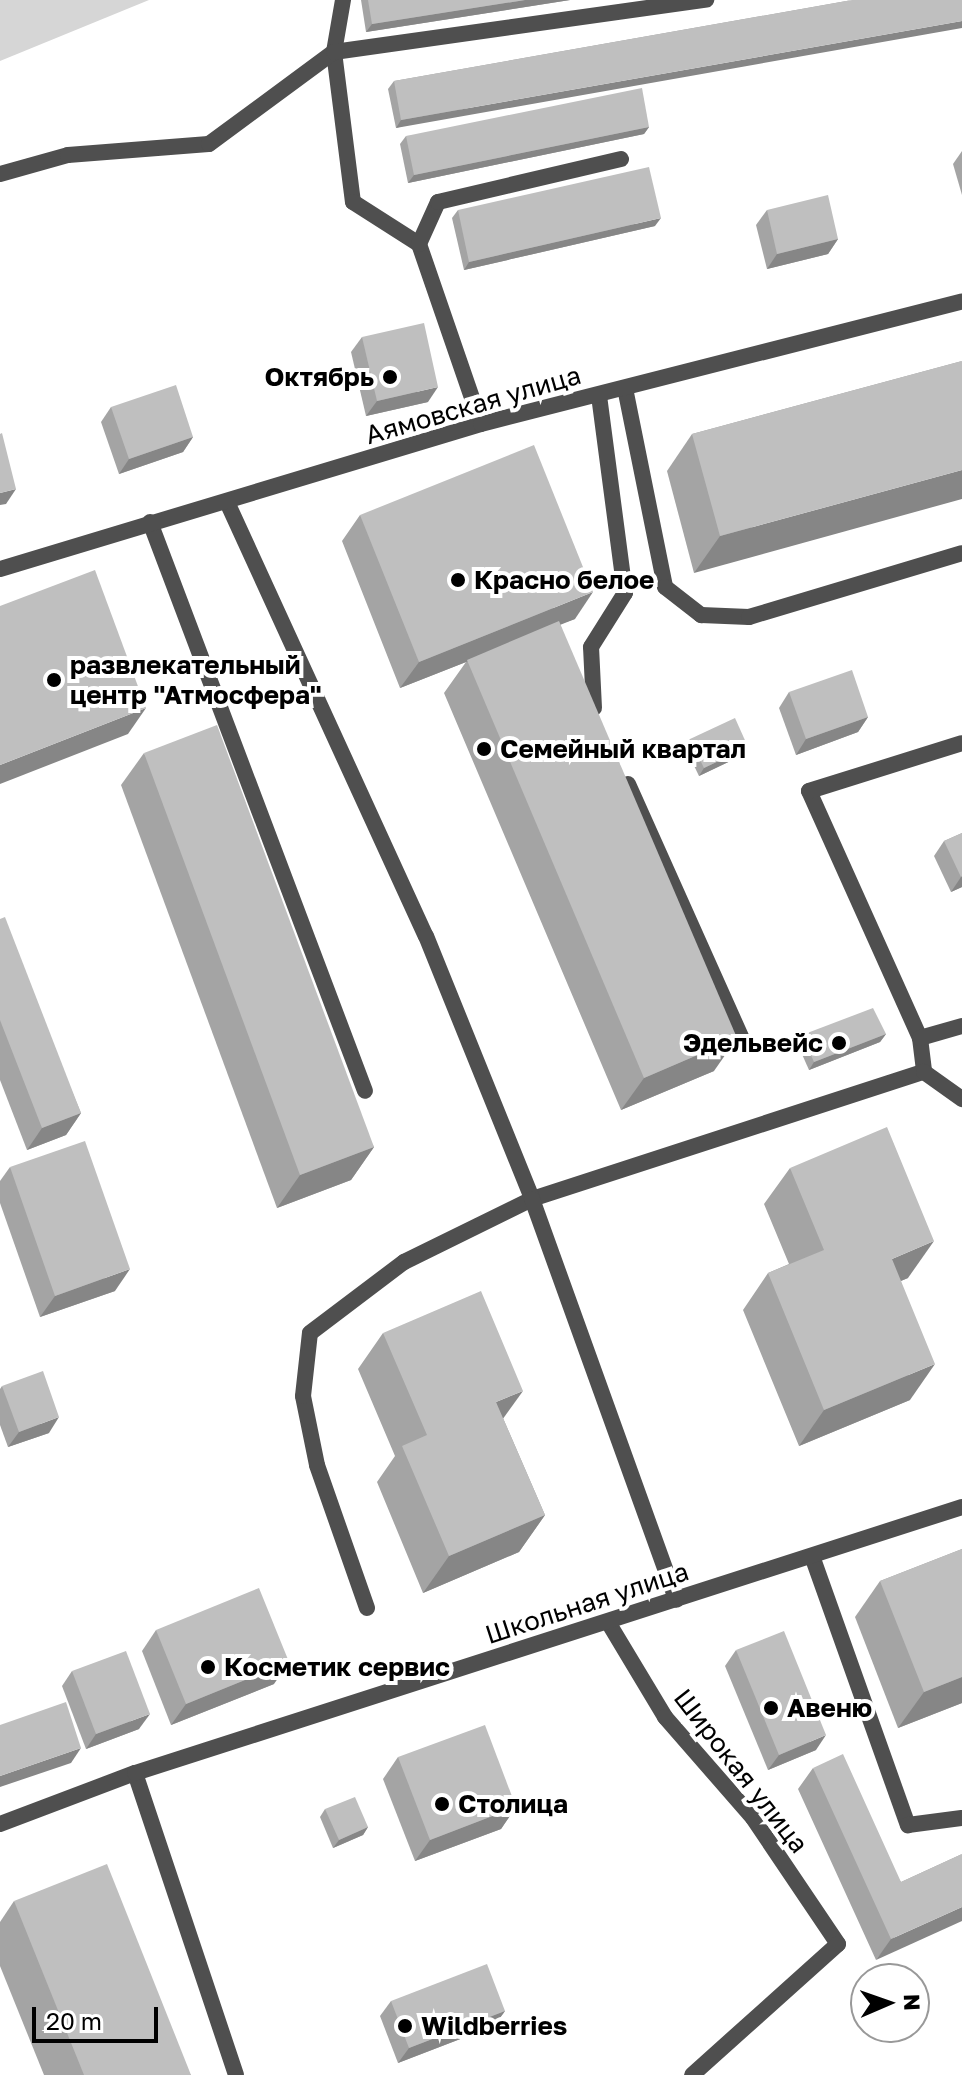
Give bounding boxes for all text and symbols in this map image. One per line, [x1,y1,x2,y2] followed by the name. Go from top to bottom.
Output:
[362,359,584,451] street label: Аямовская улица
[264,361,374,393] place label: Октябрь
[381,368,399,386] marker: Октябрь
[474,564,654,596] place label: Красно белое
[449,571,467,589] marker: Красно белое
[70,649,322,710] place label: развлекательный центр "Атмосфера"
[45,671,63,689] marker: развлекательный центр "Атмосфера"
[500,733,746,765] place label: Семейный квартал
[475,740,493,758] marker: Семейный квартал
[683,1027,823,1059] place label: Эдельвейс
[830,1034,848,1052] marker: Эдельвейс
[481,1555,693,1651] street label: Школьная улица
[224,1651,450,1683] place label: Косметик сервис
[199,1658,217,1676] marker: Косметик сервис
[667,1683,815,1859] street label: Широкая улица
[787,1692,872,1724] place label: Авеню
[762,1699,780,1717] marker: Авеню
[458,1788,568,1820] place label: Столица
[433,1795,451,1813] marker: Столица
[850,1963,930,2043] north arrow
[36,1991,162,2041] scale bar
[899,1993,926,2011] text: N
[46,2006,102,2035] text: 20 m
[421,2010,567,2042] place label: Wildberries
[396,2017,414,2035] marker: Wildberries

